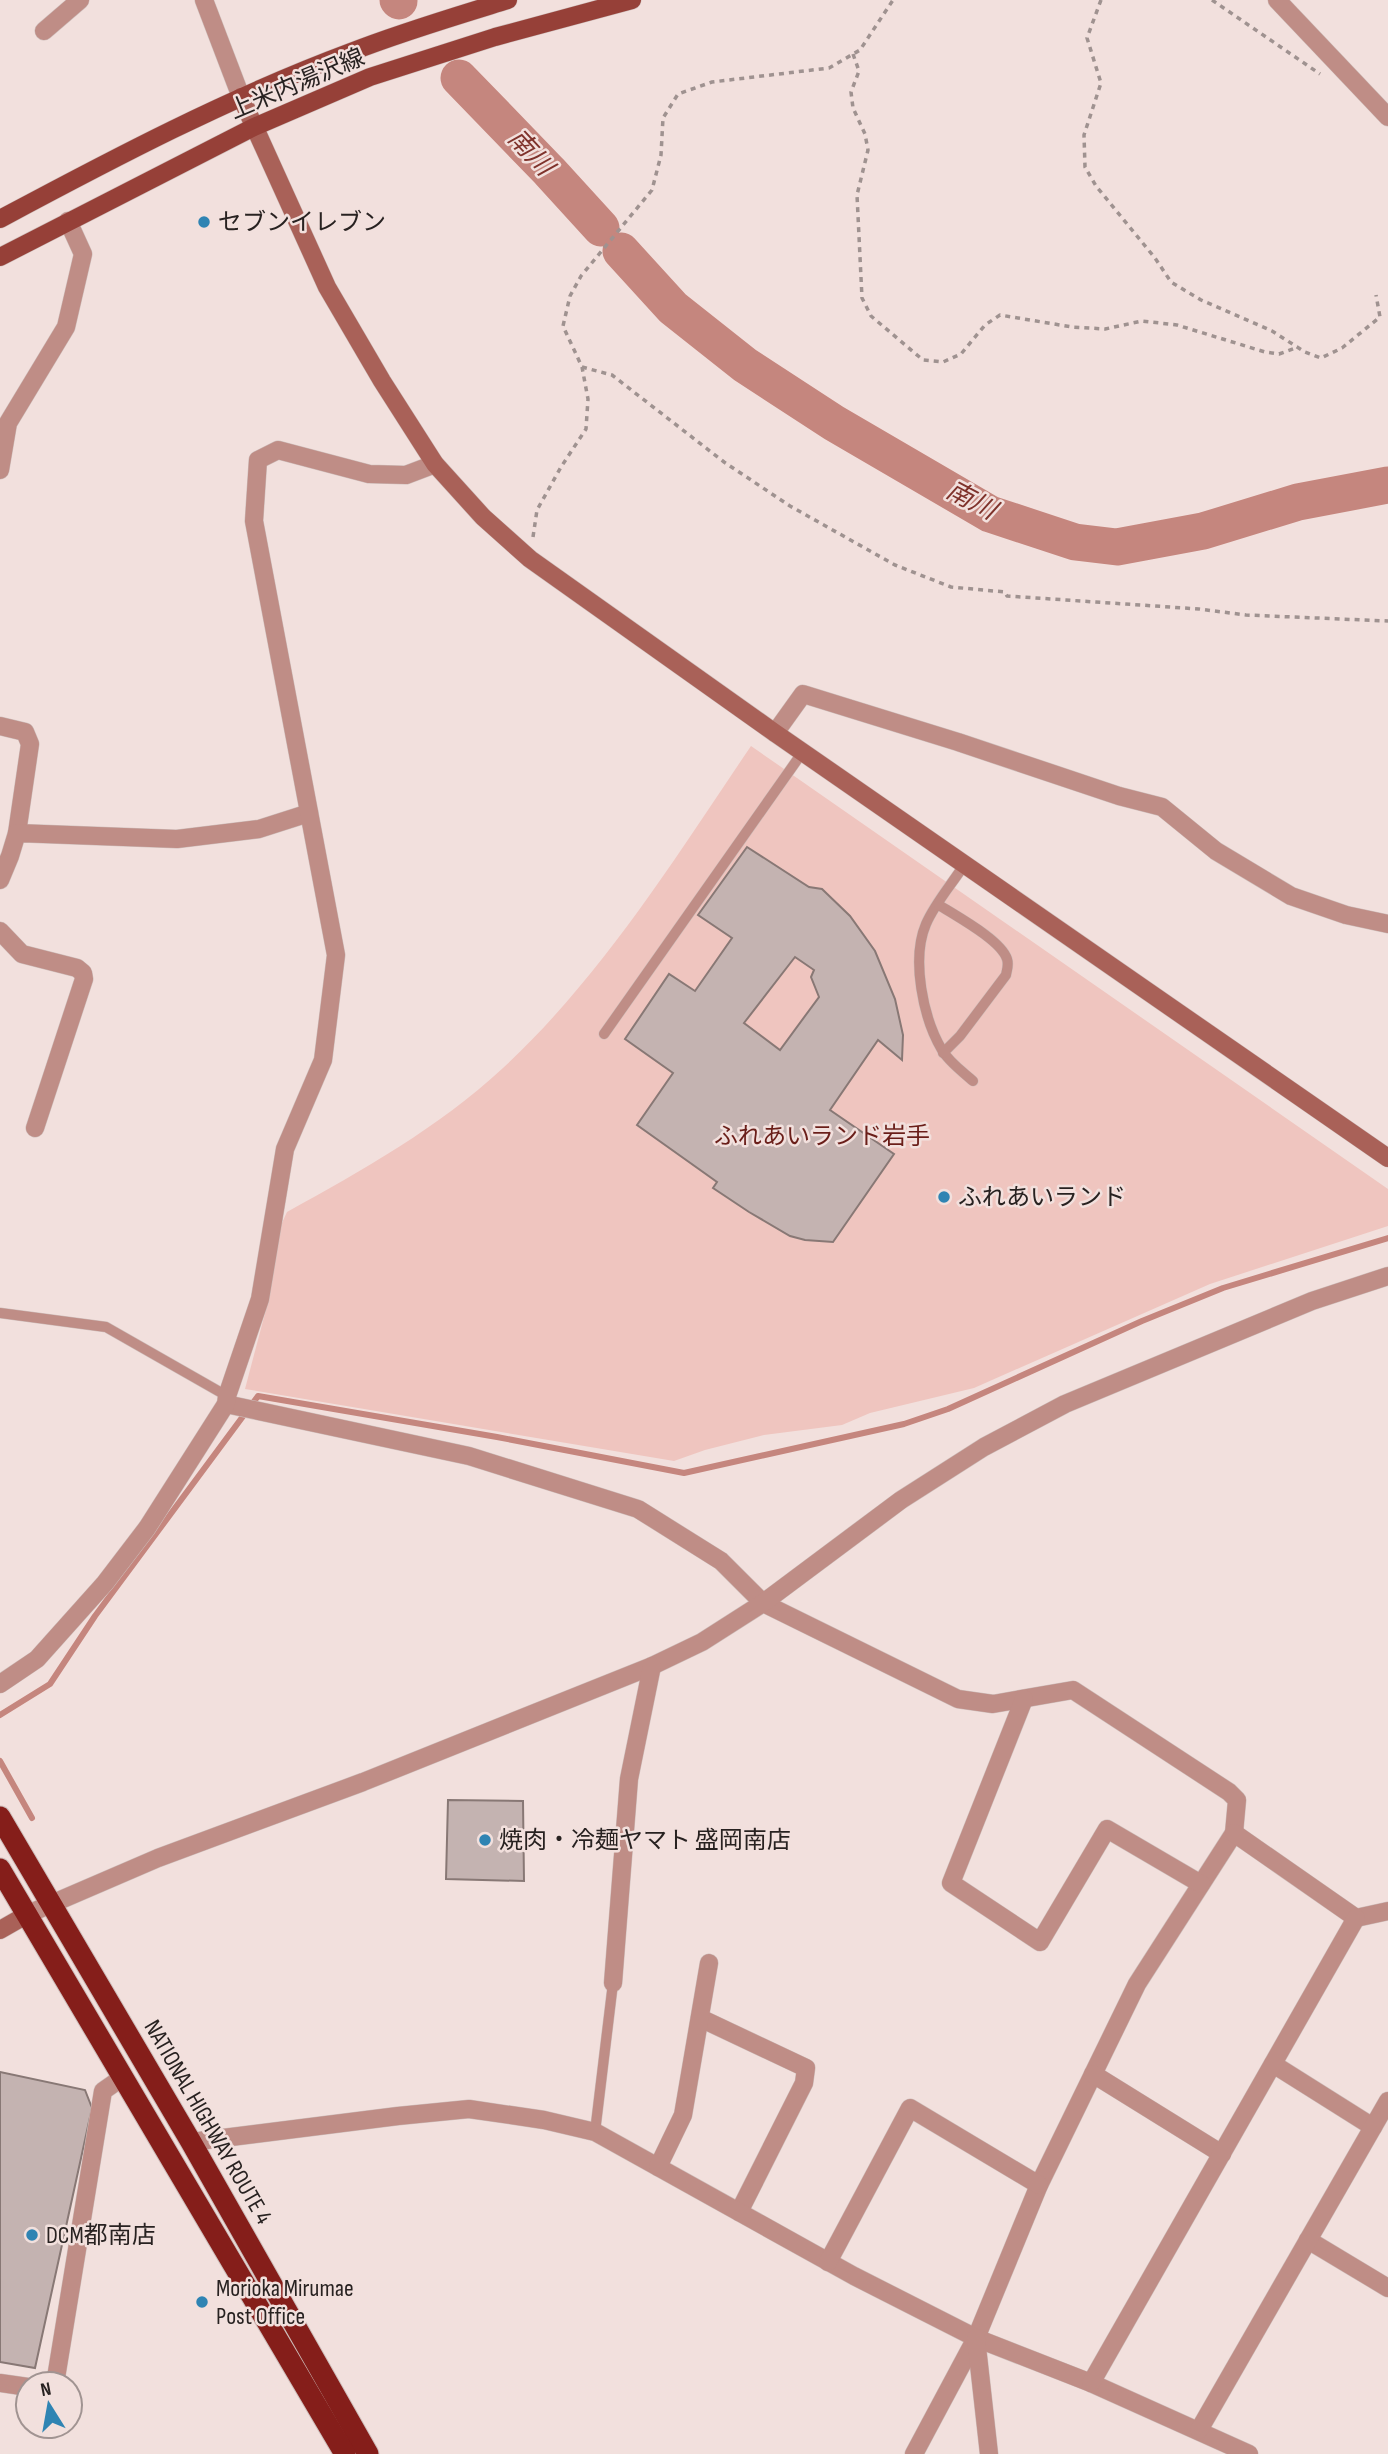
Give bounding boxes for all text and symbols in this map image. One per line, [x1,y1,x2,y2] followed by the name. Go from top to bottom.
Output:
[225,43,369,125] street label: 上米内湯沢線
[501,123,561,185] water label: 南川
[218,208,386,237] place label: セブンイレブン
[196,214,212,230] marker: セブンイレブン
[941,475,1004,528] water label: 南川
[714,1122,930,1151] park label: ふれあいランド岩手
[958,1183,1126,1212] place label: ふれあいランド
[936,1189,952,1205] marker: ふれあいランド
[499,1826,791,1855] place label: 焼肉・冷麺ヤマト 盛岡南店
[477,1832,493,1848] marker: 焼肉・冷麺ヤマト 盛岡南店
[138,2015,278,2229] street label: NATIONAL HIGHWAY ROUTE 4
[46,2221,156,2250] place label: DCM都南店
[24,2227,40,2243] marker: DCM都南店
[216,2274,354,2331] place label: Morioka Mirumae Post Office
[194,2294,210,2310] marker: Morioka Mirumae Post Office
[14,2370,84,2440] north arrow
[39,2378,53,2402] text: N

